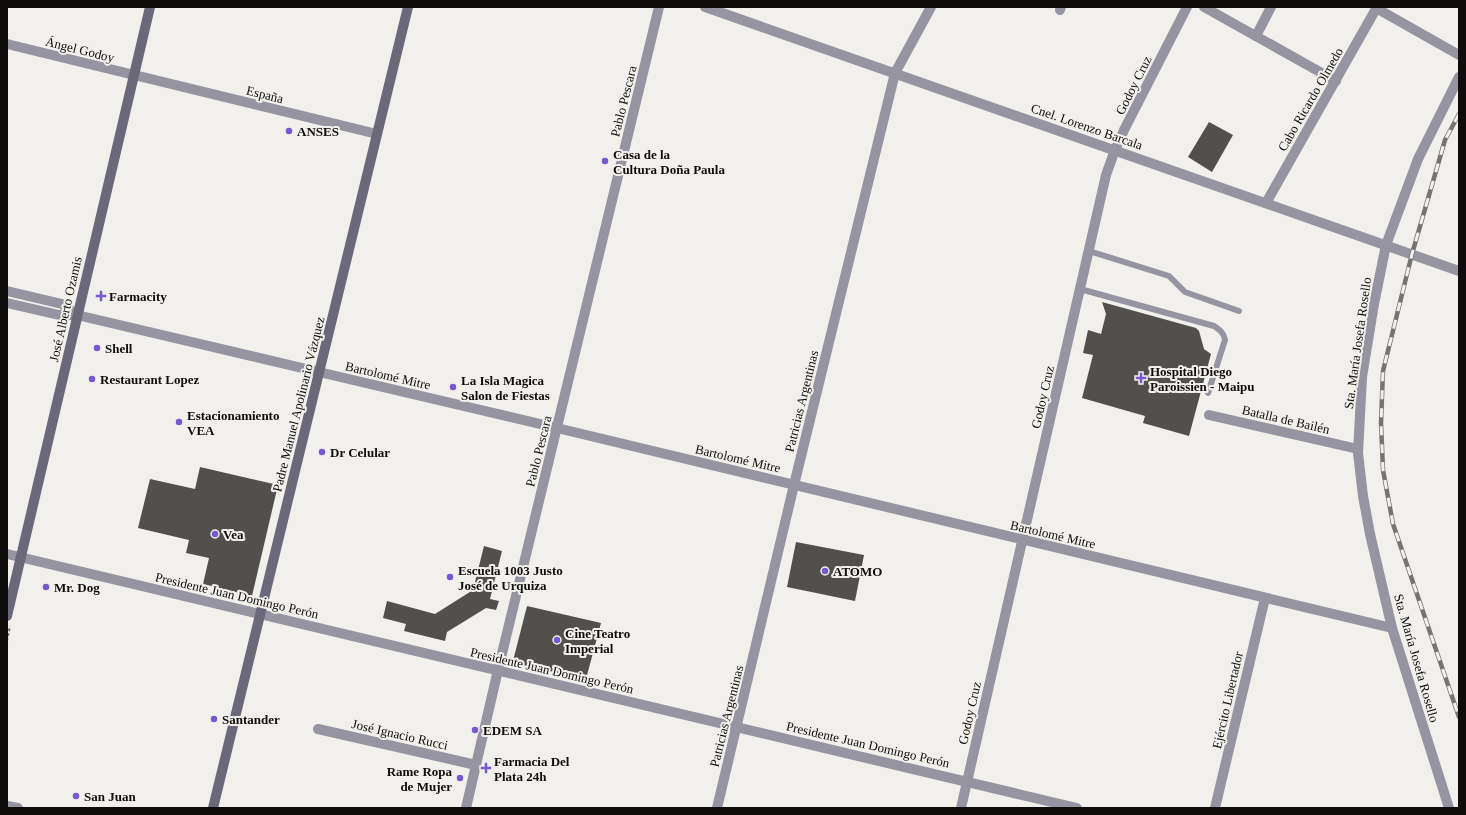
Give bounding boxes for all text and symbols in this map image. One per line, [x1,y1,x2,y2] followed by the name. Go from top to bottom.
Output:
[44,34,116,65] street label: Ángel Godoy
[1275,45,1346,154] street label: Cabo Ricardo Olmedo
[1112,53,1155,117] street label: Godoy Cruz
[607,64,640,138] street label: Pablo Pescara
[245,83,285,106] street label: España
[1029,100,1145,153] street label: Cnel. Lorenzo Barcala
[297,124,339,139] place label: ANSES
[284,126,294,136] marker: ANSES
[613,147,725,177] place label: Casa de la Cultura Doña Paula
[600,156,610,166] marker: Casa de la Cultura Doña Paula
[46,255,85,363] street label: José Alberto Ozamis
[1341,276,1374,410] street label: Sta. María Josefa Rosello
[109,289,167,304] place label: Farmacity
[96,291,106,301] marker: Farmacity
[269,315,328,493] street label: Padre Manuel Apolinario Vázquez
[105,341,133,356] place label: Shell
[92,343,102,353] marker: Shell
[782,349,821,453] street label: Patricias Argentinas
[344,358,432,393] street label: Bartolomé Mitre
[1028,364,1057,430] street label: Godoy Cruz
[1150,364,1255,394] place label: Hospital Diego Paroissien - Maipu
[100,372,200,387] place label: Restaurant Lopez
[1135,372,1147,384] marker: Hospital Diego Paroissien - Maipu
[461,373,550,403] place label: La Isla Magica Salon de Fiestas
[87,374,97,384] marker: Restaurant Lopez
[448,382,458,392] marker: La Isla Magica Salon de Fiestas
[1241,402,1332,437] street label: Batalla de Bailén
[187,408,279,438] place label: Estacionamiento VEA
[522,414,555,488] street label: Pablo Pescara
[174,417,184,427] marker: Estacionamiento VEA
[694,441,782,476] street label: Bartolomé Mitre
[330,445,390,460] place label: Dr Celular
[317,447,327,457] marker: Dr Celular
[1009,517,1097,552] street label: Bartolomé Mitre
[223,527,244,542] place label: Vea
[210,529,220,539] marker: Vea
[458,563,563,593] place label: Escuela 1003 Justo José de Urquiza
[833,564,882,579] place label: ATOMO
[820,566,830,576] marker: ATOMO
[154,569,321,622] street label: Presidente Juan Domingo Perón
[445,572,455,582] marker: Escuela 1003 Justo José de Urquiza
[54,580,100,595] place label: Mr. Dog
[41,582,51,592] marker: Mr. Dog
[1391,592,1442,724] street label: Sta. María Josefa Rosello
[565,626,630,656] place label: Cine Teatro Imperial
[552,635,562,645] marker: Cine Teatro Imperial
[469,644,636,697] street label: Presidente Juan Domingo Perón
[1209,649,1246,750] street label: Ejército Libertador
[707,664,746,768] street label: Patricias Argentinas
[955,680,984,746] street label: Godoy Cruz
[222,712,280,727] place label: Santander
[209,714,219,724] marker: Santander
[350,716,450,753] street label: José Ignacio Rucci
[785,718,952,771] street label: Presidente Juan Domingo Perón
[483,723,542,738] place label: EDEM SA
[470,725,480,735] marker: EDEM SA
[494,754,570,784] place label: Farmacia Del Plata 24h
[481,763,491,773] marker: Farmacia Del Plata 24h
[387,764,452,794] place label: Rame Ropa de Mujer
[455,773,465,783] marker: Rame Ropa de Mujer
[84,789,136,804] place label: San Juan
[71,791,81,801] marker: San Juan

